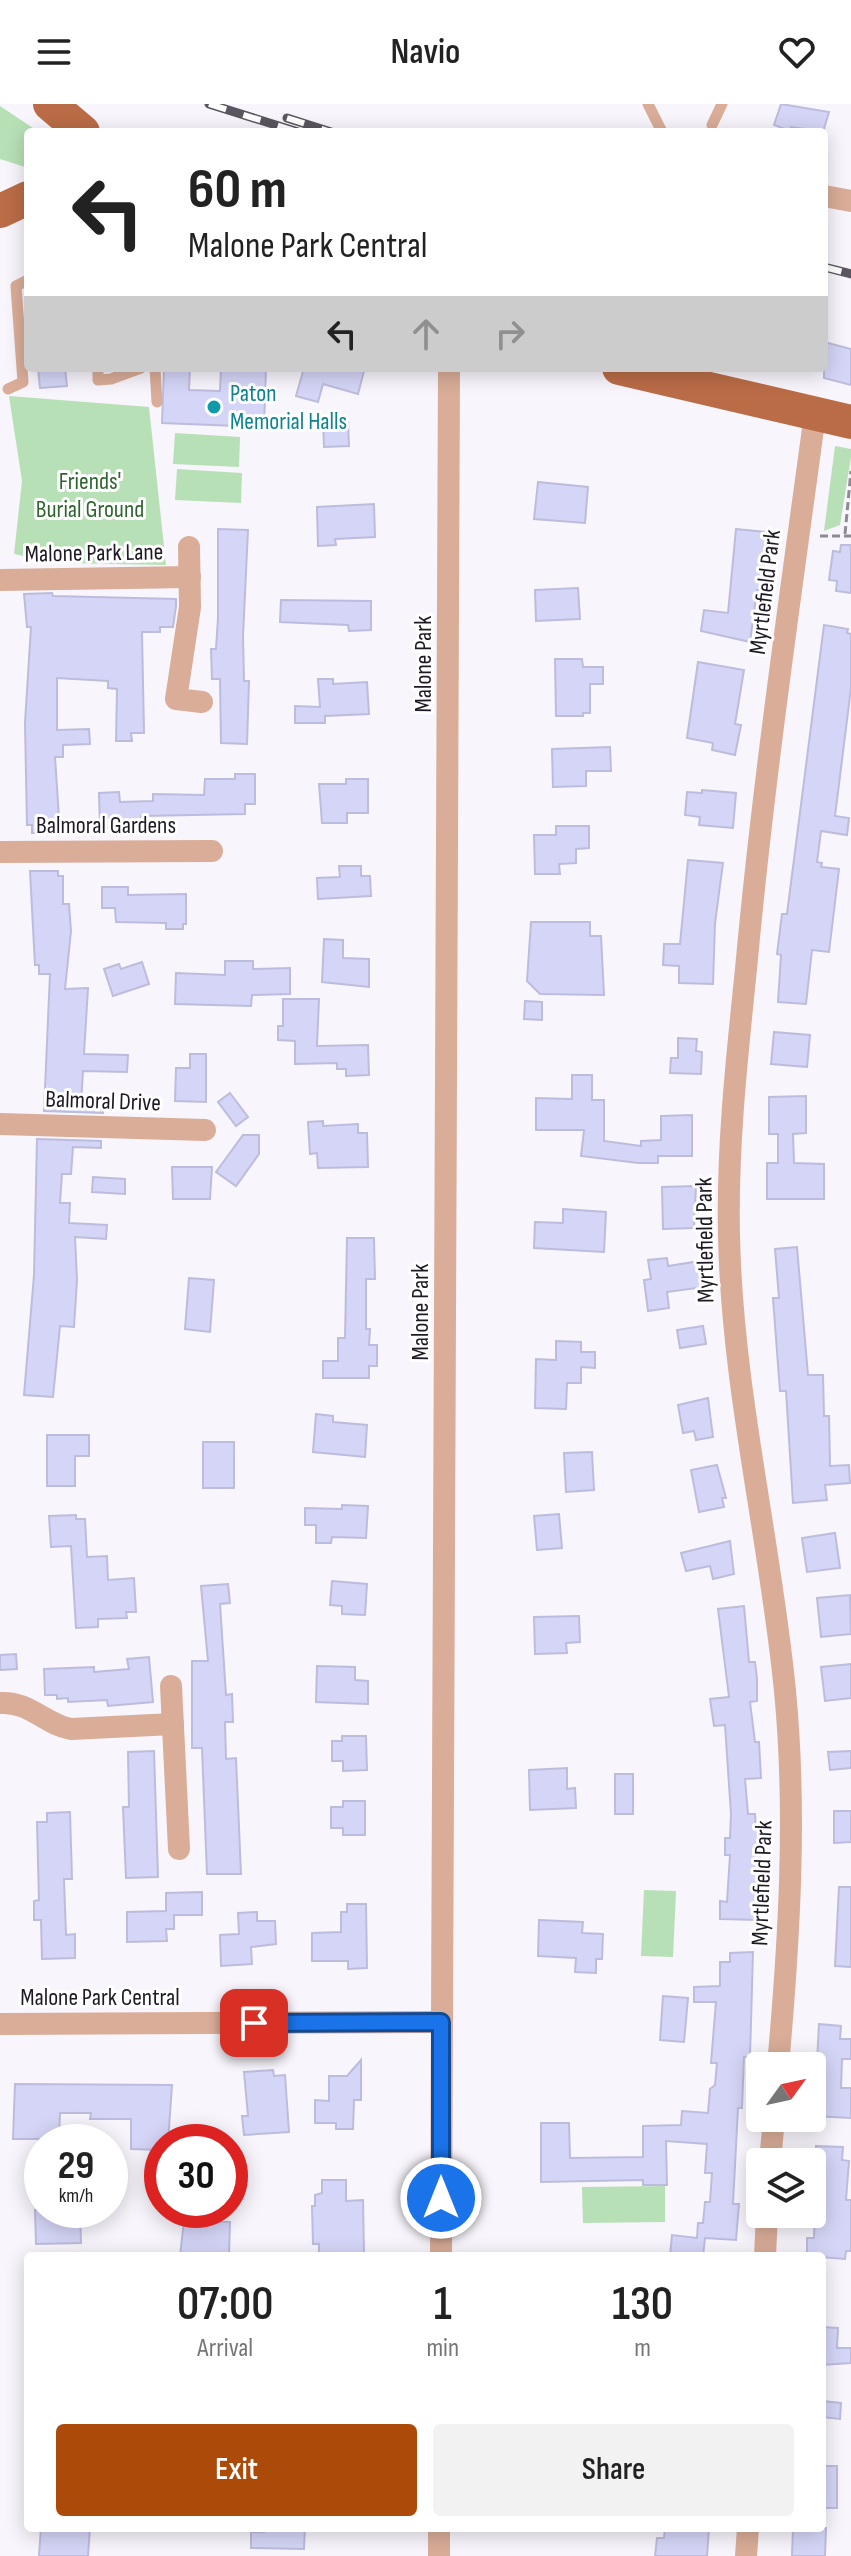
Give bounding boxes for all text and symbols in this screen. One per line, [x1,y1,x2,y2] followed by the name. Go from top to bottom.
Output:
[32,30,76,74] icon: menu
[775,30,819,74] icon: heart
[391,31,460,74] text: Navio
[188,157,287,224] text: 60 m
[56,160,160,264] icon: left
[188,225,427,268] text: Malone Park Central
[320,312,364,356] icon: left
[404,312,448,356] icon: ahead
[488,312,532,356] icon: right
[230,379,347,436] place label: Paton Memorial Halls
[205,398,223,416] marker: Paton Memorial Halls
[36,467,144,524] park label: Friends' Burial Ground
[743,528,787,656] street label: Myrtlefield Park
[24,537,164,569] street label: Malone Park Lane
[409,616,438,712] street label: Malone Park
[36,811,176,840] street label: Balmoral Gardens
[45,1084,161,1118] street label: Balmoral Drive
[689,1177,721,1303] street label: Myrtlefield Park
[406,1264,435,1360] street label: Malone Park
[745,1820,779,1946] street label: Myrtlefield Park
[20,1983,180,2012] street label: Malone Park Central
[220,1989,288,2057] pin
[232,2001,276,2045] icon: arrive
[746,2052,826,2132] north arrow
[746,2052,826,2228] map controls
[144,2124,248,2228] speed limit sign: 30
[58,2142,94,2190] text: 29
[746,2148,826,2228] button: layers
[399,2156,483,2240] position arrow
[59,2184,93,2208] text: km/h
[177,2276,274,2333] text: 07:00
[434,2276,452,2333] text: 1
[612,2276,673,2333] text: 130
[197,2333,253,2364] text: Arrival
[426,2333,459,2364] text: min
[634,2333,651,2364] text: m
[56,2424,417,2516] button: Exit
[433,2424,794,2516] button: Share

